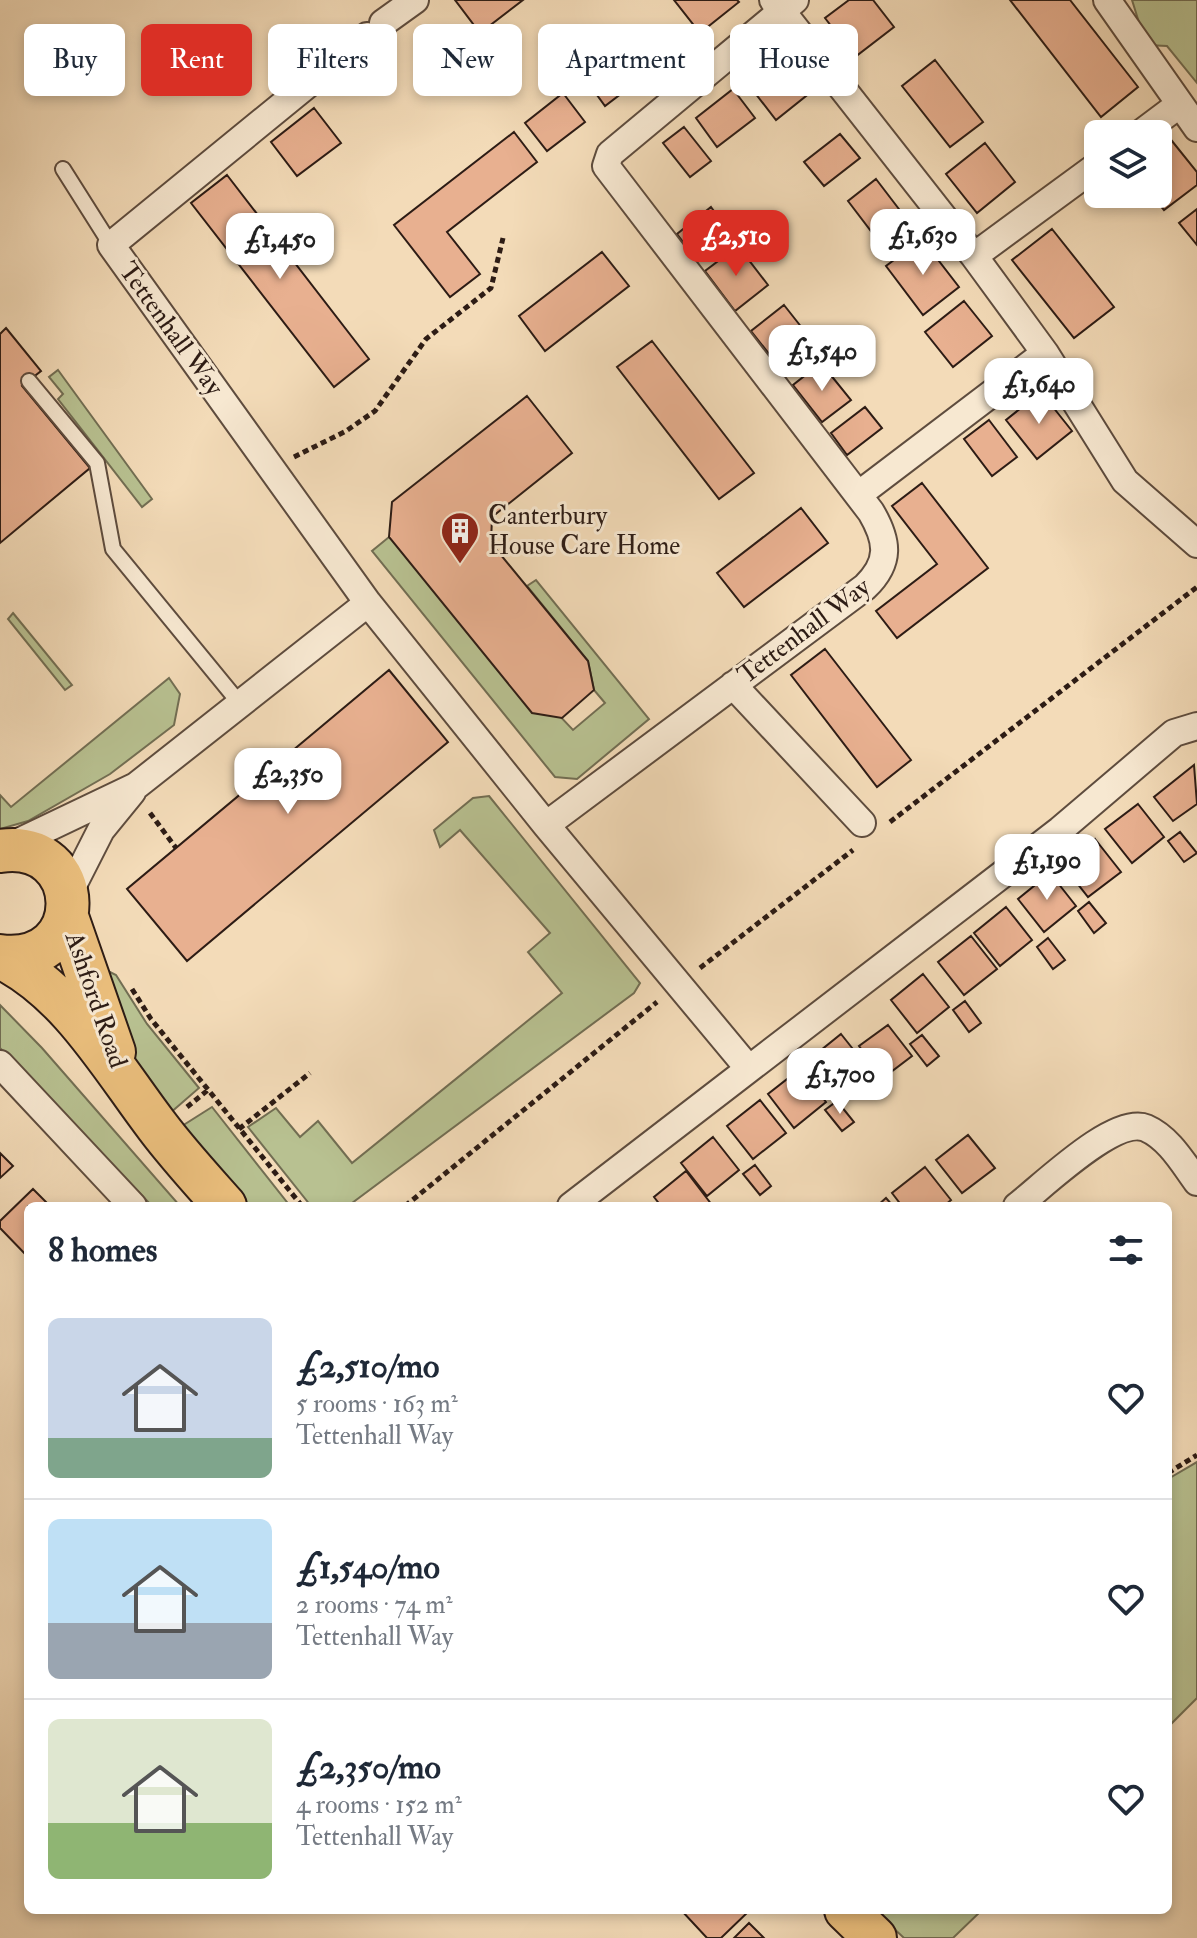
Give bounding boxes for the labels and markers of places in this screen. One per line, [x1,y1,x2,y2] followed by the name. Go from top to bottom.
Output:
[858,209,988,277] pin: £1,630
[671,210,801,278] pin: £2,510
[215,213,345,281] pin: £1,450
[757,325,887,393] pin: £1,540
[974,358,1104,426] pin: £1,640
[488,500,680,562] place label: Canterbury House Care Home
[439,510,481,565] building icon: Canterbury House Care Home
[223,748,353,816] pin: £2,350
[982,834,1112,902] pin: £1,190
[775,1048,905,1116] pin: £1,700

